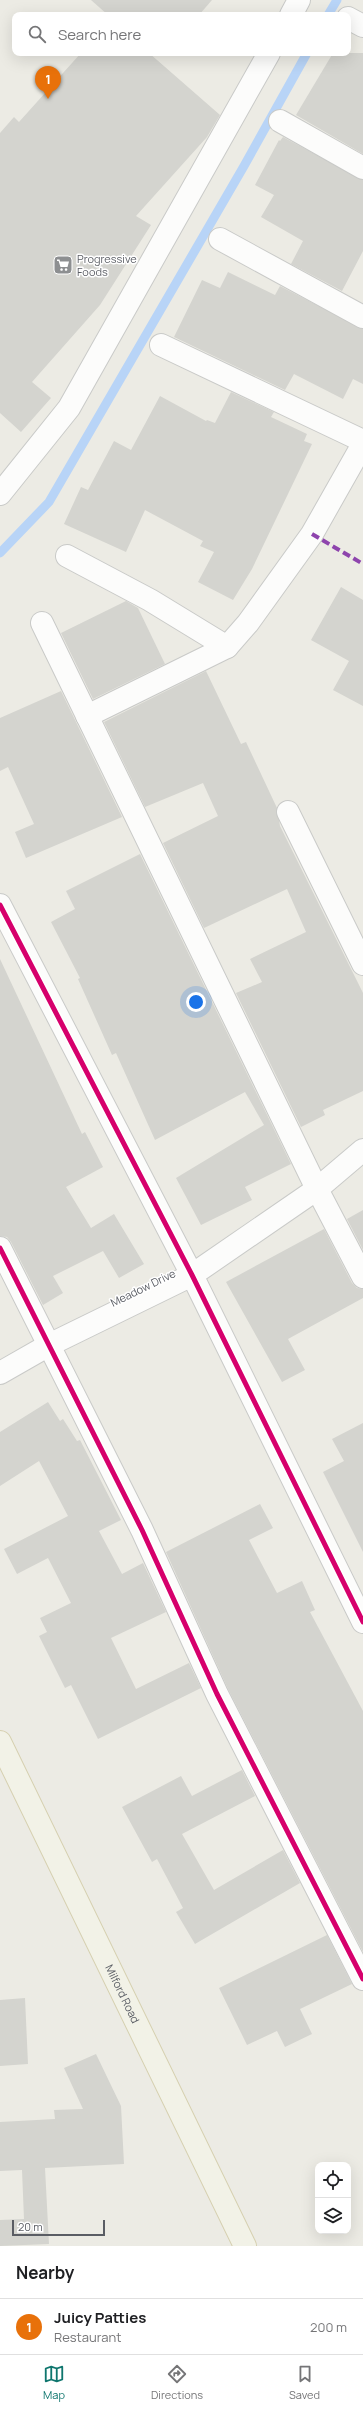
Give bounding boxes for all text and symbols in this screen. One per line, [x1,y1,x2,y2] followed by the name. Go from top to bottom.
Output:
[12,12,351,56] search box
[26,23,48,45] icon: search
[58,24,141,45] text: Search here
[35,66,61,99] pin: 1
[77,251,137,279] place label: Progressive Foods
[52,254,74,276] supermarket icon: Progressive Foods
[186,992,206,1012] your location
[108,1265,178,1310] street label: Meadow Drive
[102,1962,143,2025] street label: Milford Road
[315,2162,351,2234] map controls
[315,2162,351,2198] button: locate
[315,2198,351,2234] button: layers
[12,2218,105,2237] scale bar
[18,2219,43,2234] text: 20 m
[16,2261,74,2284] text: Nearby
[54,2307,146,2328] text: Juicy Patties
[26,2318,32,2336] text: 1
[310,2318,347,2336] text: 200 m
[54,2328,121,2346] text: Restaurant
[43,2363,65,2402] tab: Map
[151,2363,203,2402] tab: Directions
[289,2363,320,2402] tab: Saved

